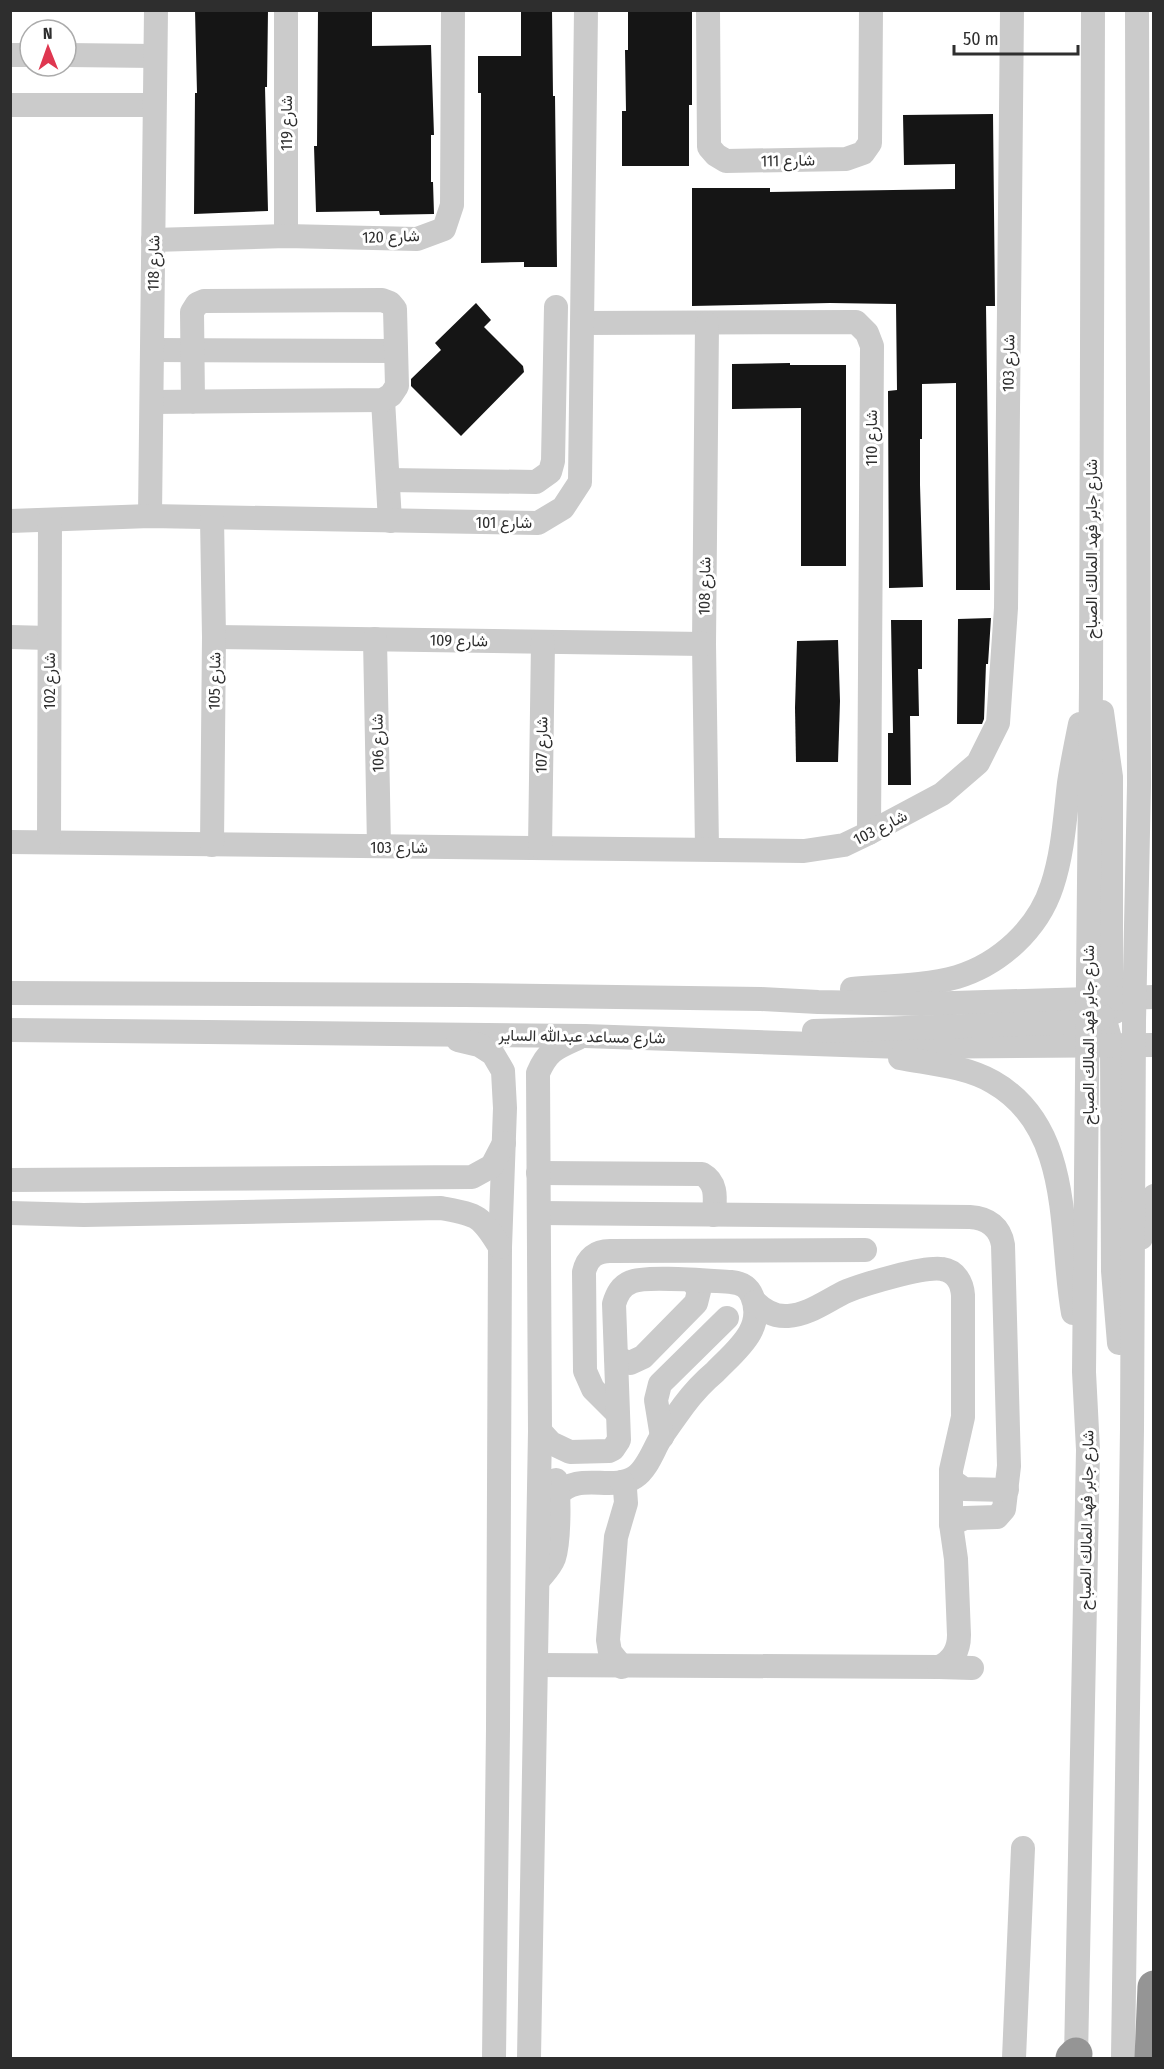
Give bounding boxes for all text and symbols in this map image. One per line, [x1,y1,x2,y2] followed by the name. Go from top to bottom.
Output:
[18,18,78,78] north arrow
[954,18,1078,56] scale bar
[43,24,53,43] text: N
[963,28,999,50] text: 50 m
[277,95,298,151] street label: شارع 119
[761,151,815,172] street label: شارع 111
[362,226,420,249] street label: شارع 120
[144,235,165,291] street label: شارع 118
[998,334,1021,392] street label: شارع 103
[862,410,883,466] street label: شارع 110
[1082,459,1103,639] street label: شارع جابر فهد المالك الصباح
[476,513,532,534] street label: شارع 101
[694,557,717,615] street label: شارع 108
[430,630,488,653] street label: شارع 109
[40,652,61,710] street label: شارع 102
[204,652,227,710] street label: شارع 105
[367,714,390,772] street label: شارع 106
[532,716,553,774] street label: شارع 107
[850,806,911,851] street label: شارع 103
[370,838,428,859] street label: شارع 103
[1079,945,1100,1125] street label: شارع جابر فهد المالك الصباح
[497,1026,666,1049] street label: شارع مساعد عبدالله الساير
[1075,1430,1100,1610] street label: شارع جابر فهد المالك الصباح

